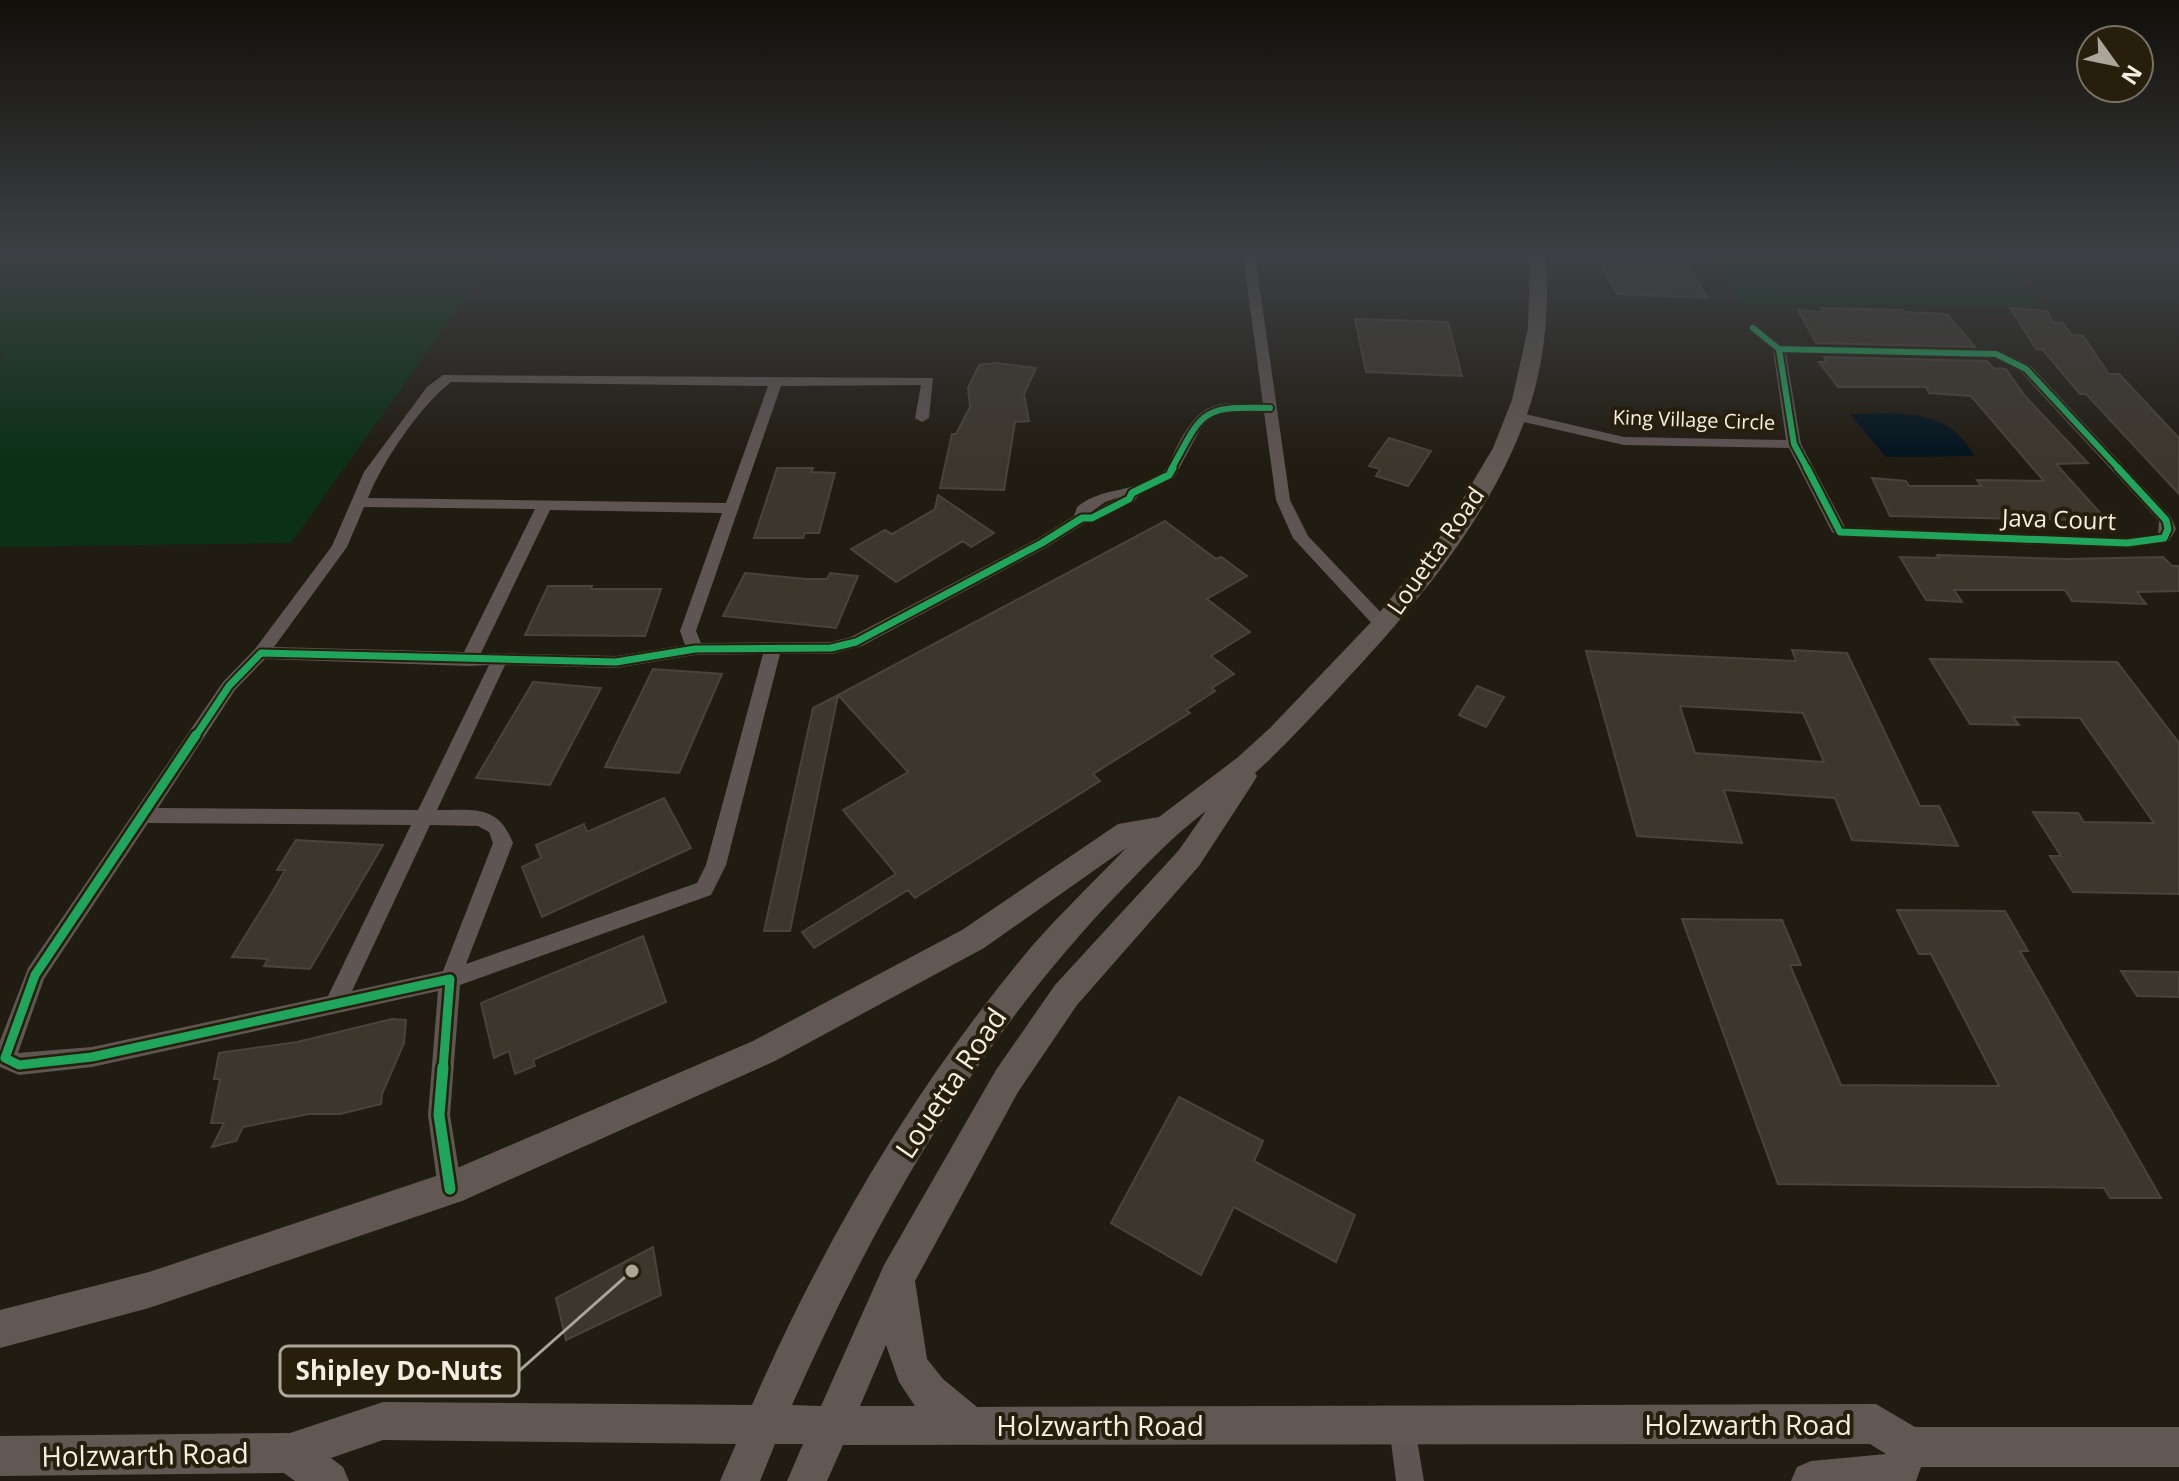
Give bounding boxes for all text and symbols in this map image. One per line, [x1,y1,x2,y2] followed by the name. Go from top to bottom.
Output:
[2075,24,2155,104] north arrow
[2115,60,2150,91] text: N
[1612,403,1776,436] street label: King Village Circle
[1378,480,1491,621] street label: Louetta Road
[2000,500,2117,537] street label: Java Court
[886,1000,1015,1165] street label: Louetta Road
[280,1346,519,1396] callout: Shipley Do-Nuts
[296,1352,502,1388] text: Shipley Do-Nuts
[1644,1405,1852,1443] street label: Holzwarth Road
[996,1406,1204,1444] street label: Holzwarth Road
[41,1433,249,1475] street label: Holzwarth Road

